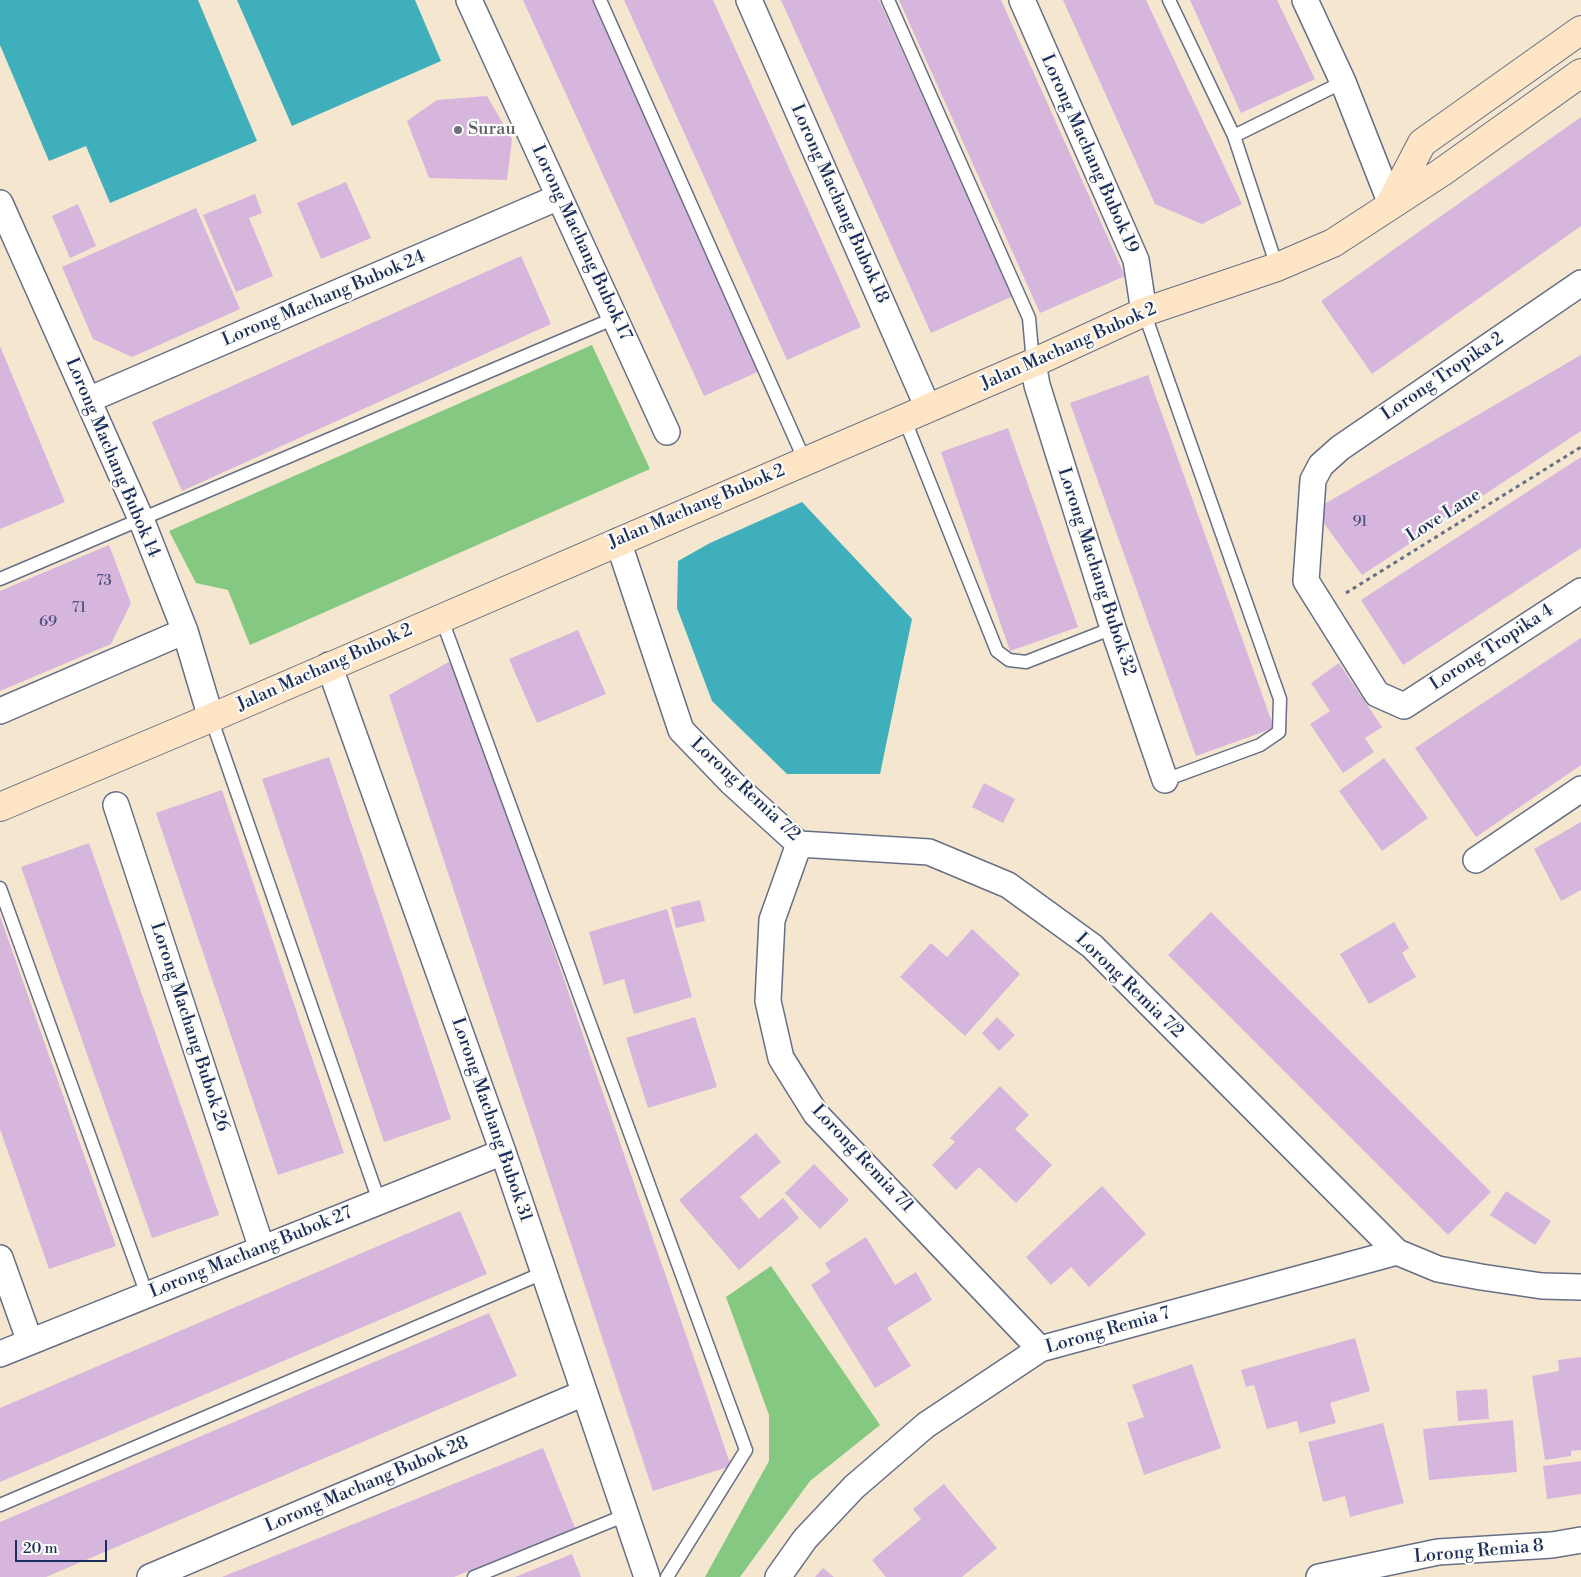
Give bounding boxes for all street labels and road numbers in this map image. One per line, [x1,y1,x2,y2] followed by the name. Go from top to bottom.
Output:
[1035,51,1143,257] street label: Lorong Machang Bubok 19
[785,101,893,307] street label: Lorong Machang Bubok 18
[526,142,636,344] street label: Lorong Machang Bubok 17
[219,246,429,352] street label: Lorong Machang Bubok 24
[978,299,1160,395] street label: Jalan Machang Bubok 2
[1378,328,1508,426] street label: Lorong Tropika 2
[60,355,164,561] street label: Lorong Machang Bubok 14
[605,460,789,554] street label: Jalan Machang Bubok 2
[1052,465,1140,679] street label: Lorong Machang Bubok 32
[1403,485,1485,547] street label: Love Lane
[1426,600,1558,696] street label: Lorong Tropika 4
[234,620,416,716] street label: Jalan Machang Bubok 2
[686,734,804,846] street label: Lorong Remia 7/2
[145,920,233,1134] street label: Lorong Machang Bubok 26
[1070,929,1188,1043] street label: Lorong Remia 7/2
[446,1015,536,1225] street label: Lorong Machang Bubok 31
[806,1101,918,1217] street label: Lorong Remia 7/1
[147,1202,355,1304] street label: Lorong Machang Bubok 27
[1043,1303,1173,1359] street label: Lorong Remia 7
[262,1432,472,1538] street label: Lorong Machang Bubok 28
[1413,1536,1545,1568] street label: Lorong Remia 8

